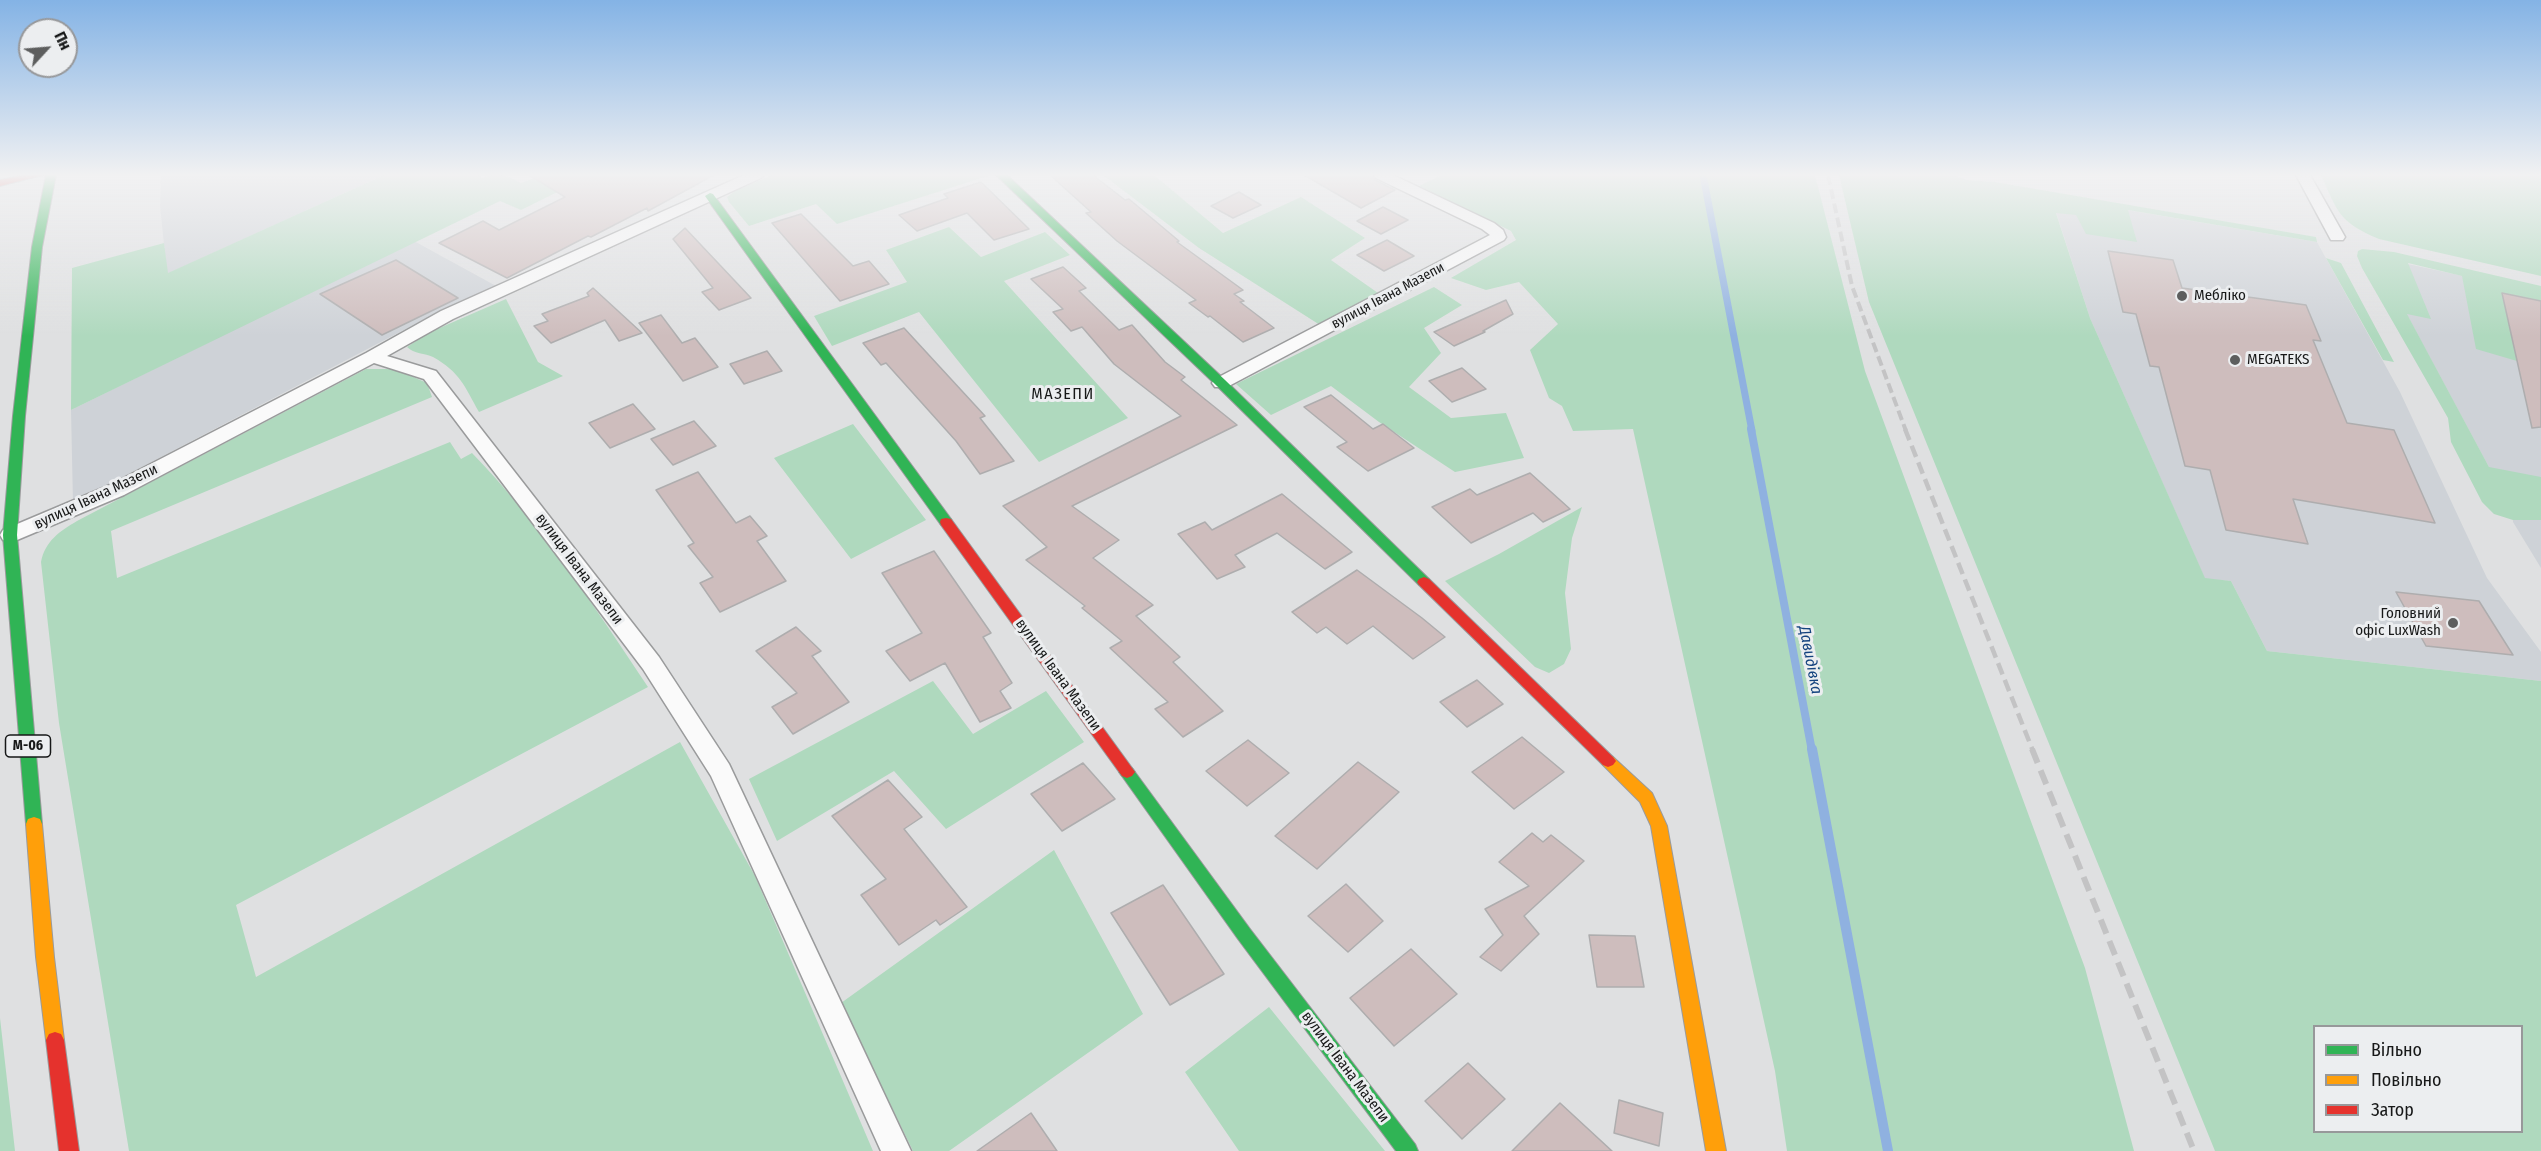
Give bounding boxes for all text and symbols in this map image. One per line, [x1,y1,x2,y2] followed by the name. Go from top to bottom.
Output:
[18,18,78,78] north arrow
[50,28,75,53] text: Пн
[1329,259,1447,333] street label: вулиця Івана Мазепи
[2194,287,2246,305] place label: Мебліко
[2175,289,2189,303] marker: Мебліко
[2247,351,2309,369] place label: MEGATEKS
[2228,353,2242,367] marker: MEGATEKS
[1031,385,1095,405] district label: МАЗЕПИ
[31,461,161,533] street label: вулиця Івана Мазепи
[531,510,627,628] street label: вулиця Івана Мазепи
[2355,605,2441,640] place label: Головний офіс LuxWash
[1011,615,1105,735] street label: вулиця Івана Мазепи
[2446,616,2460,630] marker: Головний офіс LuxWash
[1794,624,1826,696] water label: Давидівка
[6,735,51,757] road number: М-06
[1297,1008,1393,1126] street label: вулиця Івана Мазепи
[2313,1025,2523,1133] legend
[2371,1039,2422,1061] text: Вільно
[2371,1069,2442,1091] text: Повільно
[2371,1099,2414,1121] text: Затор

